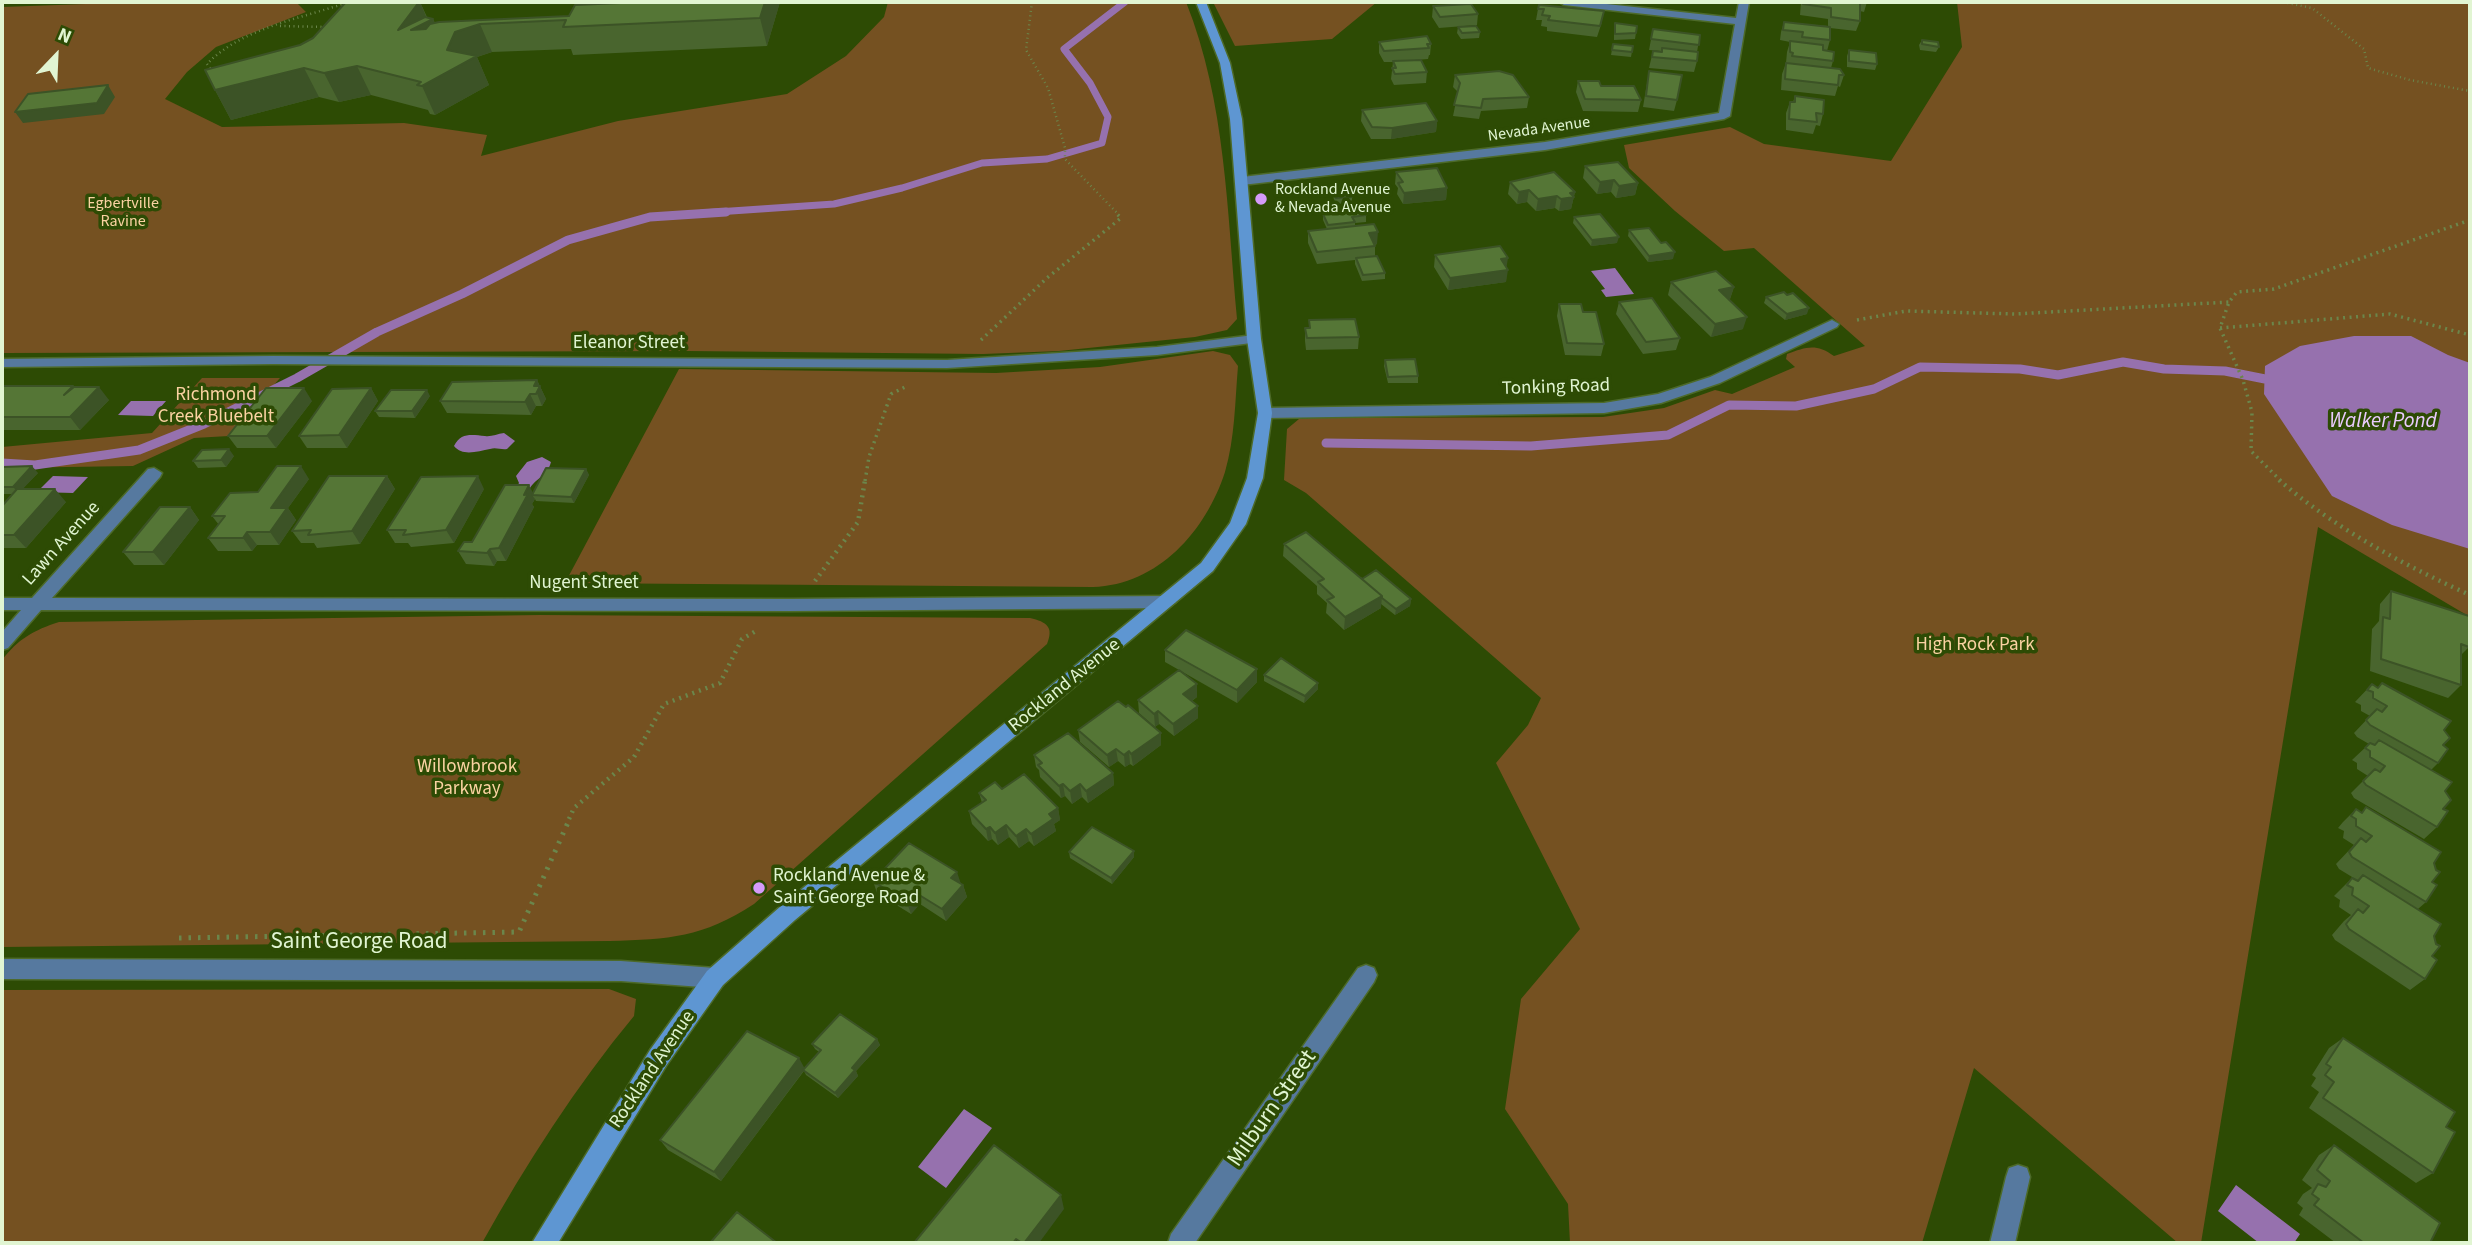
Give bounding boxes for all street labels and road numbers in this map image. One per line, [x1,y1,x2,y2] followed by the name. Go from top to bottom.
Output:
[1487,113,1591,147] street label: Nevada Avenue
[573,333,685,355] street label: Eleanor Street
[1502,375,1610,401] street label: Tonking Road
[18,497,106,591] street label: Lawn Avenue
[529,573,639,595] street label: Nugent Street
[1005,634,1125,738] street label: Rockland Avenue
[271,929,447,957] street label: Saint George Road
[605,1007,701,1133] street label: Rockland Avenue
[1223,1045,1323,1173] street label: Milburn Street

